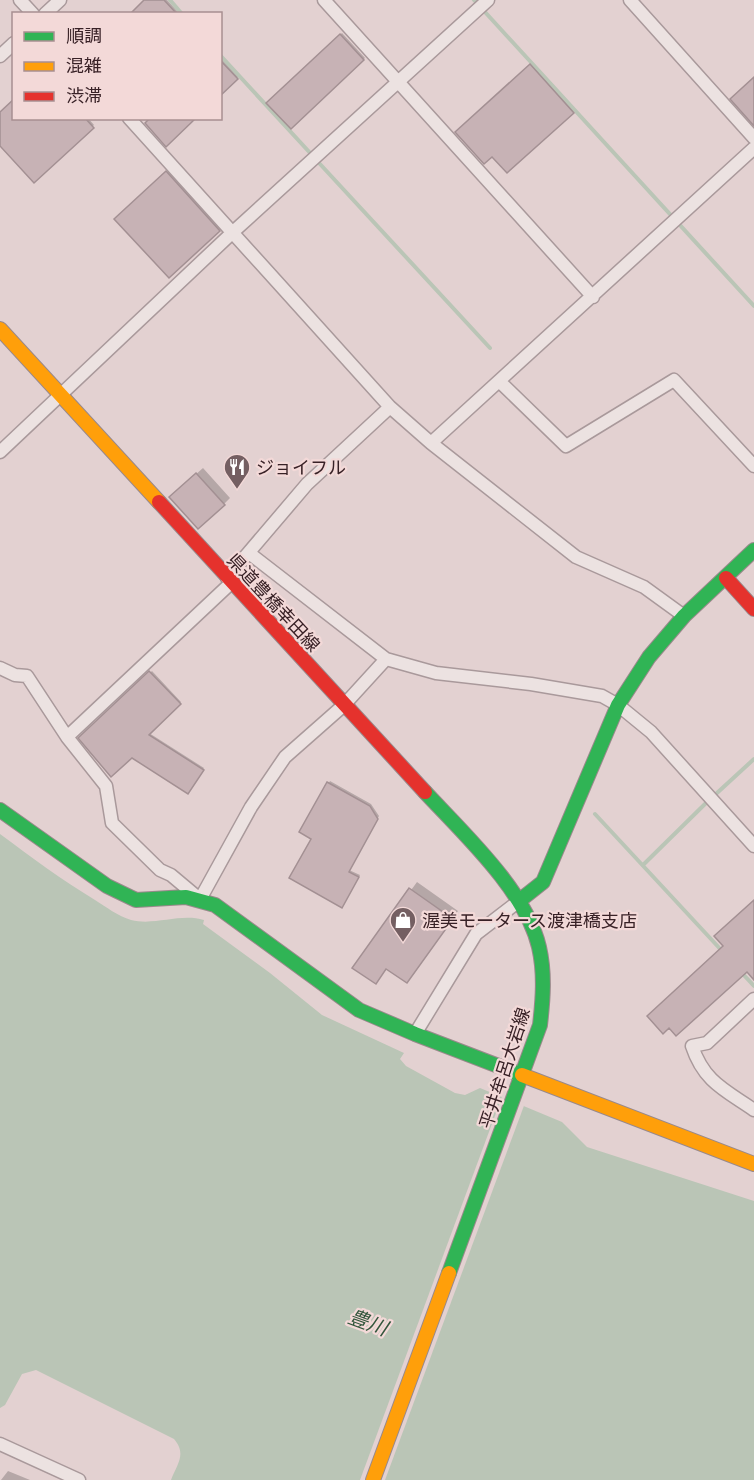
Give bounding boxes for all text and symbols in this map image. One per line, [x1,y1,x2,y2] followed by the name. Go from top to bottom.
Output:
[12,12,222,120] legend
[66,23,102,47] text: 順調
[66,53,102,77] text: 混雑
[66,83,102,107] text: 渋滞
[222,452,252,490] restaurant icon: ジョイフル
[256,455,346,479] place label: ジョイフル
[222,548,326,656] street label: 県道豊橋幸田線
[388,905,418,943] shop icon: 渥美モータース渡津橋支店
[422,908,637,932] place label: 渥美モータース渡津橋支店
[473,1004,535,1132] street label: 平井牟呂大岩線
[345,1302,393,1342] water label: 豊川

